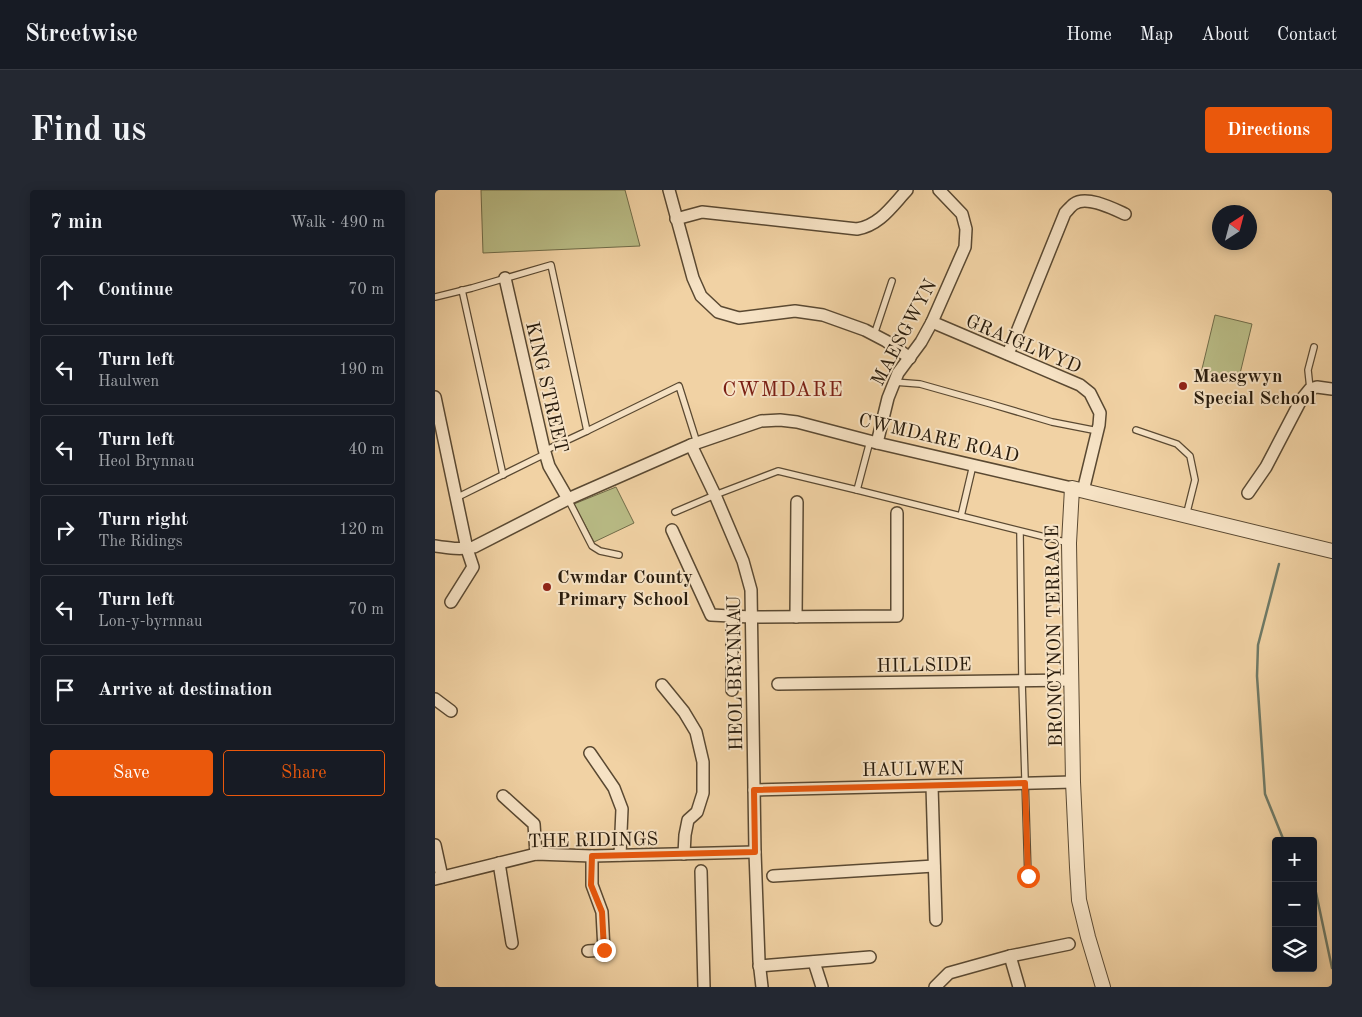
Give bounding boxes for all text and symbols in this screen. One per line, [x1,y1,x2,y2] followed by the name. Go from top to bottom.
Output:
[25,23,138,47] text: Streetwise
[1066,26,1112,44] text: Home
[1140,26,1173,44] text: Map
[1201,26,1249,44] text: About
[1277,26,1337,44] text: Contact
[1205,107,1332,153] button: Directions
[30,113,146,148] text: Find us
[1212,205,1257,250] north arrow
[50,212,103,233] text: 7 min
[290,215,385,231] text: Walk · 490 m
[51,276,79,304] icon: ahead
[869,276,941,390] street label: MAESGWYN
[98,281,173,300] text: Continue
[348,282,384,298] text: 70 m
[962,312,1084,378] street label: GRAIGLWYD
[521,320,570,455] street label: KING STREET
[98,351,175,370] text: Turn left
[51,356,79,384] icon: left
[339,362,384,378] text: 190 m
[1193,368,1316,409] place label: Maesgwyn Special School
[98,374,159,390] text: Haulwen
[722,380,844,401] district label: CWMDARE
[1177,380,1189,392] marker: Maesgwyn Special School
[856,412,1021,467] street label: CWMDARE ROAD
[98,431,175,450] text: Turn left
[51,436,79,464] icon: left
[348,442,384,458] text: 40 m
[98,454,195,470] text: Heol Brynnau
[98,511,188,530] text: Turn right
[51,516,79,544] icon: right
[339,522,384,538] text: 120 m
[1044,525,1067,747] street label: BRONCYNON TERRACE
[98,534,183,550] text: The Ridings
[557,569,693,610] place label: Cwmdar County Primary School
[541,581,553,593] marker: Cwmdar County Primary School
[98,591,175,610] text: Turn left
[726,595,747,751] street label: HEOL BRYNNAU
[51,596,79,624] icon: left
[348,602,384,618] text: 70 m
[98,614,203,630] text: Lon-y-byrnnau
[876,656,972,677] street label: HILLSIDE
[51,676,79,704] icon: arrive
[98,681,272,700] text: Arrive at destination
[50,750,213,796] button: Save
[223,750,385,796] button: Share
[862,760,965,781] street label: HAULWEN
[528,831,658,852] street label: THE RIDINGS
[1272,837,1317,972] map controls
[1272,837,1317,882] button: +
[1017,865,1040,888] route start
[1272,882,1317,927] button: −
[1272,927,1317,972] button: layers
[593,939,616,962] route end

